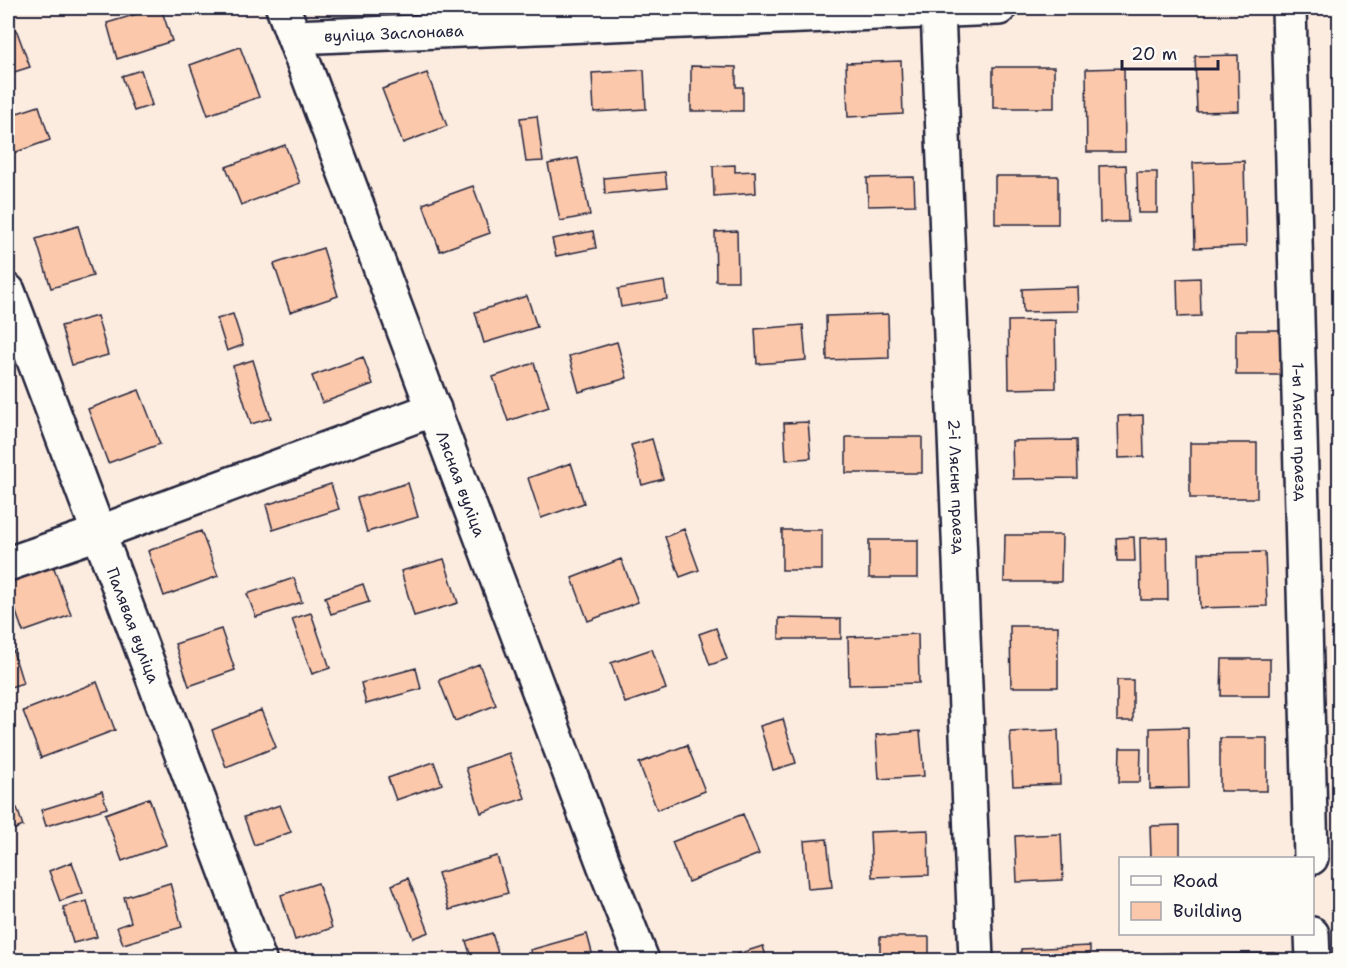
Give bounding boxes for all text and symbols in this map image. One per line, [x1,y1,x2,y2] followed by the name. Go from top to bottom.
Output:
[324,20,464,47] street label: вуліца Заслонава
[1122,33,1218,71] scale bar
[1131,42,1177,66] text: 20 m
[1287,362,1312,502] street label: 1-ы Лясны праезд
[943,419,970,555] street label: 2-і Лясны праезд
[431,428,490,540] street label: Лясная вуліца
[102,565,164,686] street label: Палявая вуліца
[1119,857,1314,935] legend
[1173,869,1218,893] text: Road
[1173,899,1242,923] text: Building

